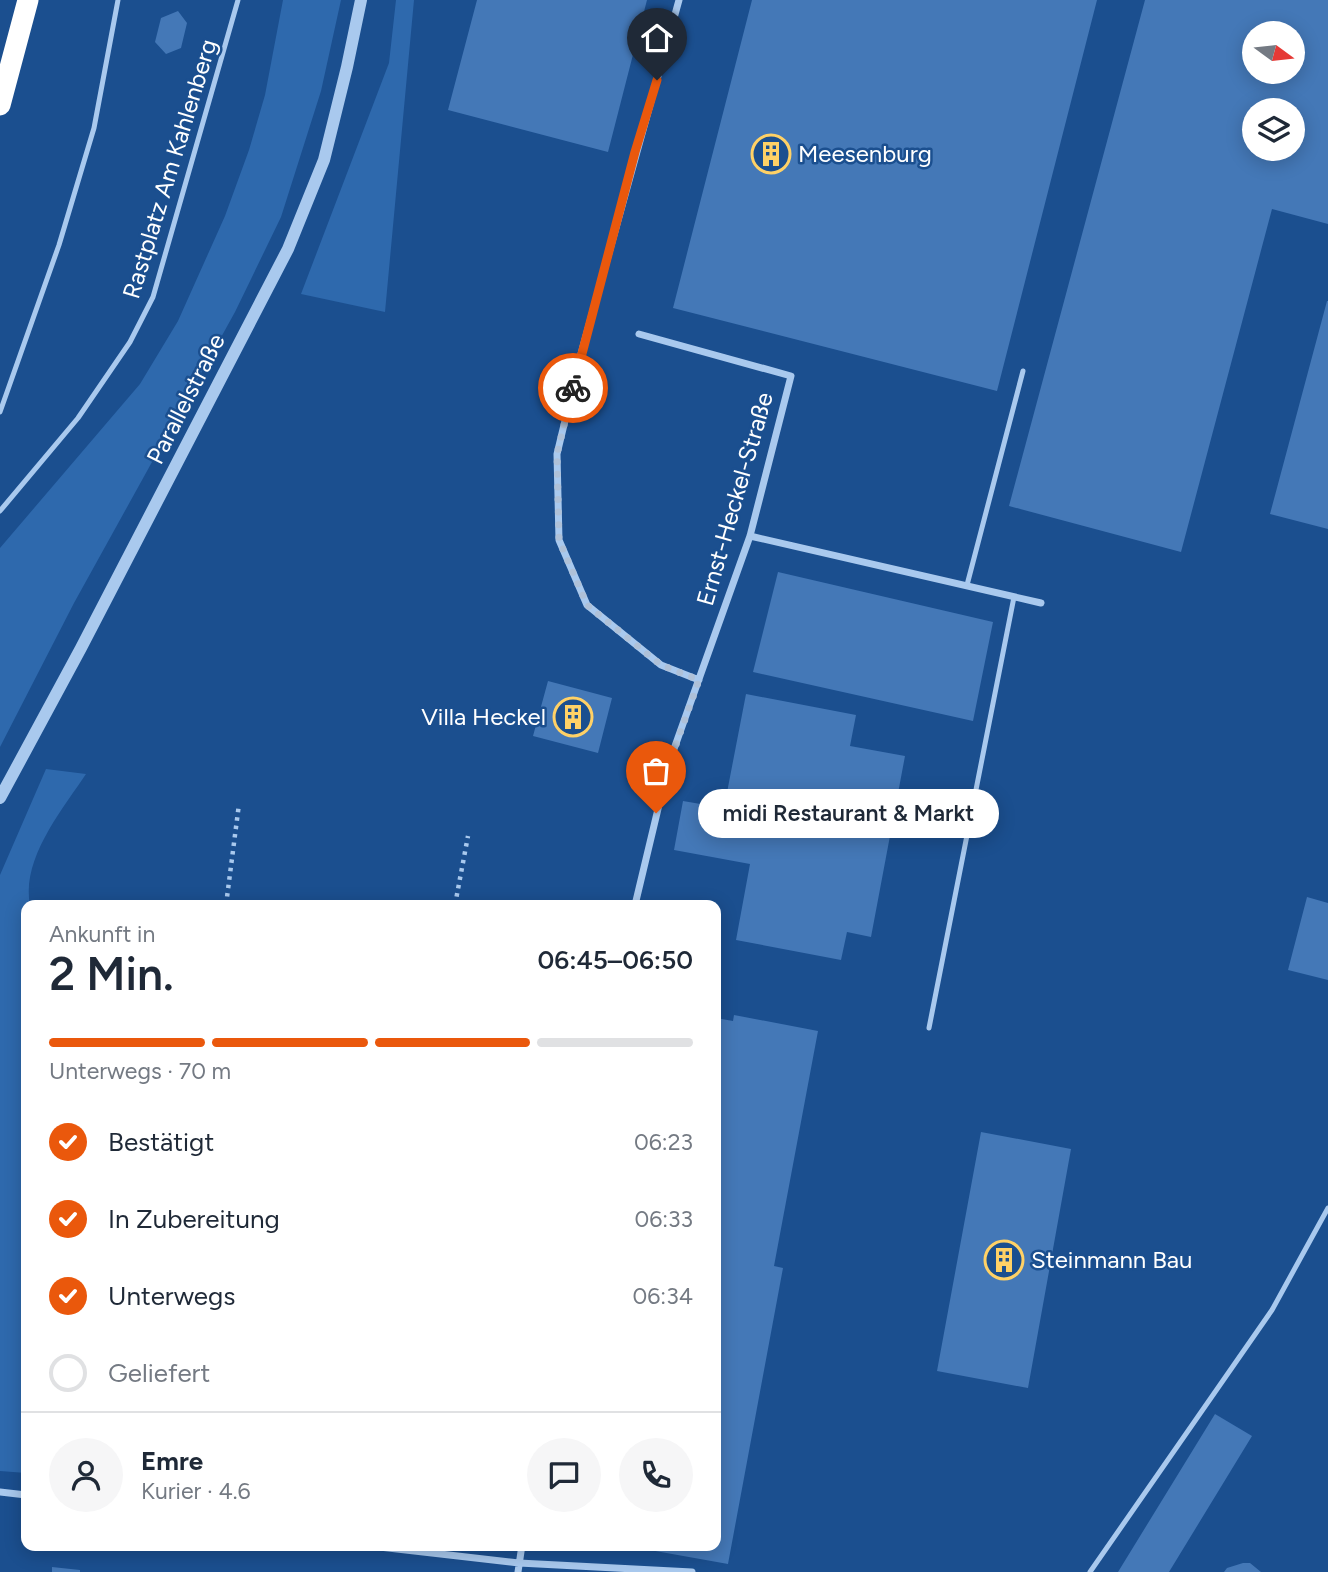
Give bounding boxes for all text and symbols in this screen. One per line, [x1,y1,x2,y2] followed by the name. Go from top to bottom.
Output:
[627,8,687,80] pin
[638,19,676,57] icon: home
[1242,21,1306,84] north arrow
[1242,21,1305,161] map controls
[116,36,223,302] street label: Rastplatz Am Kahlenberg
[1242,98,1305,161] button: layers
[750,133,792,175] building icon: Meesenburg
[798,139,932,168] place label: Meesenburg
[140,329,231,469] street label: Parallelstraße
[538,353,608,423] courier
[554,369,592,407] icon: bike
[690,389,779,609] street label: Ernst-Heckel-Straße
[552,696,594,738] building icon: Villa Heckel
[421,702,546,731] place label: Villa Heckel
[626,741,686,813] pin
[637,752,675,790] icon: bag
[698,788,999,838] callout: midi Restaurant & Markt
[723,799,974,827] text: midi Restaurant & Markt
[49,920,155,948] text: Ankunft in
[537,944,693,976] text: 06:45–06:50
[49,946,174,1002] text: 2 Min.
[49,1057,231,1085] text: Unterwegs · 70 m
[49,1123,87,1161] icon: check
[108,1126,214,1158] text: Bestätigt
[634,1128,693,1156] text: 06:23
[49,1200,87,1238] icon: check
[108,1203,280,1235] text: In Zubereitung
[634,1205,693,1233] text: 06:33
[983,1239,1025,1281] building icon: Steinmann Bau
[1031,1245,1192,1274] place label: Steinmann Bau
[49,1277,87,1315] icon: check
[108,1280,235,1312] text: Unterwegs
[633,1282,693,1310] text: 06:34
[108,1357,210,1389] text: Geliefert
[49,1438,123,1512] button: person
[527,1438,601,1512] button: chat
[619,1438,693,1512] button: phone
[141,1445,203,1477] text: Emre
[141,1477,251,1505] text: Kurier · 4.6

